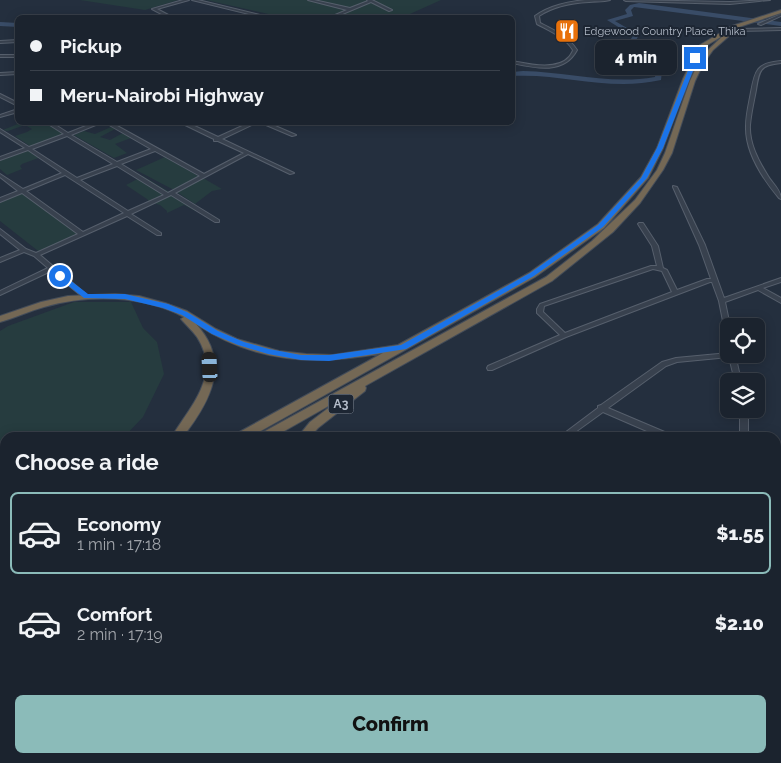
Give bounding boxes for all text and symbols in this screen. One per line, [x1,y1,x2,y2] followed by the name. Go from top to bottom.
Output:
[554,18,580,44] restaurant icon: Edgewood Country Place, Thika
[584,25,746,38] place label: Edgewood Country Place, Thika
[60,35,122,57] text: Pickup
[595,40,678,76] callout: 4 min
[684,47,706,69] route end
[615,48,657,67] text: 4 min
[60,84,264,106] text: Meru-Nairobi Highway
[49,265,71,287] route start
[720,318,765,418] map controls
[720,318,765,363] button: locate
[201,352,218,382] car
[720,373,765,418] button: layers
[328,394,354,414] road number: A3
[15,449,159,475] text: Choose a ride
[17,511,62,556] icon: car
[77,513,161,535] text: Economy
[716,522,764,544] text: $1.55
[77,535,161,554] text: 1 min · 17:18
[17,601,62,646] icon: car
[77,603,152,625] text: Comfort
[715,612,764,634] text: $2.10
[77,625,163,644] text: 2 min · 17:19
[15,695,766,753] button: Confirm

